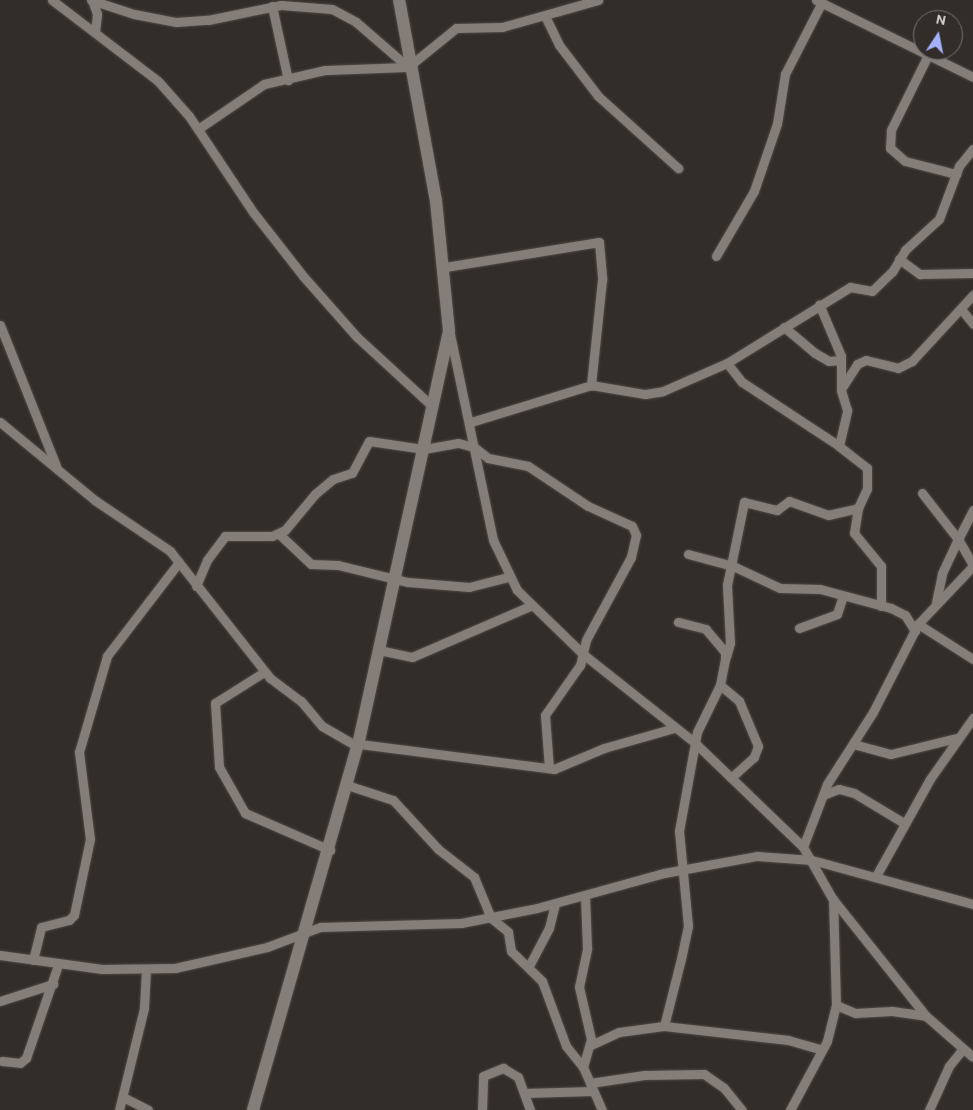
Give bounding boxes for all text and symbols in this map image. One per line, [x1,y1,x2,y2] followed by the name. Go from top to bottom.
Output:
[913,10,963,60] north arrow
[934,11,947,30] text: N

